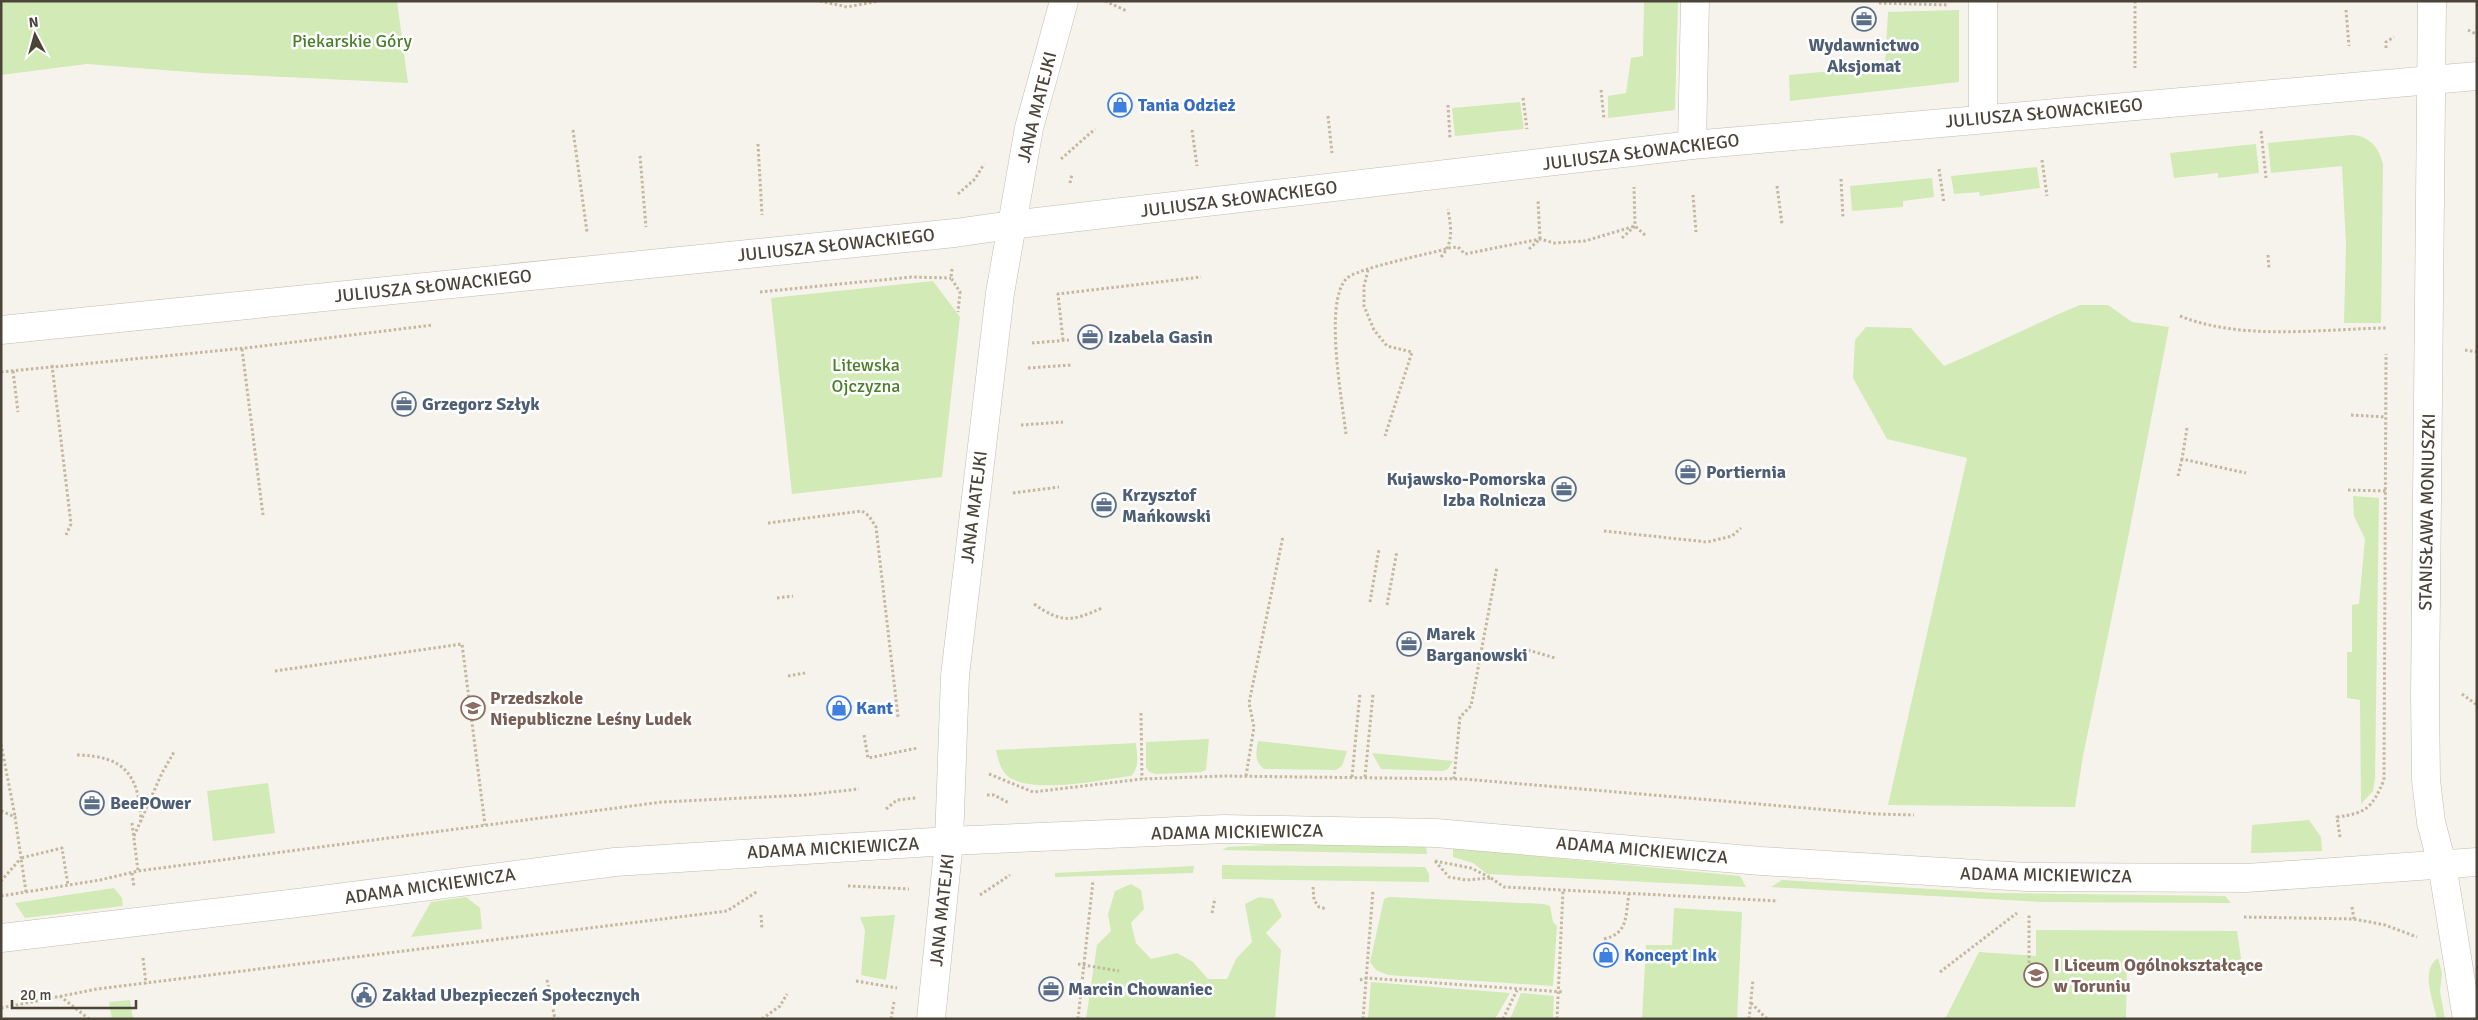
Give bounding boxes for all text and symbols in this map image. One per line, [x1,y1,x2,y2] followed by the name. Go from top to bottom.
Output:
[1851,6,1877,32] office icon: Wydawnictwo Aksjomat
[10,10,60,60] north arrow
[28,14,39,32] text: N
[292,30,413,52] park label: Piekarskie Góry
[1809,34,1919,77] place label: Wydawnictwo Aksjomat
[1013,49,1061,165] street label: JANA MATEJKI
[1107,92,1133,118] shop icon: Tania Odzież
[1944,93,2144,133] street label: JULIUSZA SŁOWACKIEGO
[1138,94,1236,116] place label: Tania Odzież
[1541,129,1741,175] street label: JULIUSZA SŁOWACKIEGO
[1139,176,1339,222] street label: JULIUSZA SŁOWACKIEGO
[736,224,936,266] street label: JULIUSZA SŁOWACKIEGO
[333,265,533,307] street label: JULIUSZA SŁOWACKIEGO
[1077,324,1103,350] office icon: Izabela Gasin
[1108,326,1213,348] place label: Izabela Gasin
[832,354,900,397] park label: Litewska Ojczyzna
[391,391,417,417] office icon: Grzegorz Szłyk
[422,393,540,415] place label: Grzegorz Szłyk
[2414,413,2440,611] street label: STANISŁAWA MONIUSZKI
[956,449,992,565] street label: JANA MATEJKI
[1675,459,1701,485] office icon: Portiernia
[1706,461,1786,483] place label: Portiernia
[1386,468,1546,511] place label: Kujawsko-Pomorska Izba Rolnicza
[1551,476,1577,502] office icon: Kujawsko-Pomorska Izba Rolnicza
[1122,484,1211,527] place label: Krzysztof Mańkowski
[1091,492,1117,518] office icon: Krzysztof Mańkowski
[1426,623,1528,666] place label: Marek Barganowski
[1396,631,1422,657] office icon: Marek Barganowski
[490,687,693,730] place label: Przedszkole Niepubliczne Leśny Ludek
[460,695,486,721] school or university icon: Przedszkole Niepubliczne Leśny Ludek
[826,695,852,721] shop icon: Kant
[856,697,893,719] place label: Kant
[79,790,105,816] office icon: BeePOwer
[110,792,192,814] place label: BeePOwer
[1151,819,1323,845] street label: ADAMA MICKIEWICZA
[1555,832,1729,868] street label: ADAMA MICKIEWICZA
[746,833,920,863] street label: ADAMA MICKIEWICZA
[925,852,959,968] street label: JANA MATEJKI
[1960,862,2132,888] street label: ADAMA MICKIEWICZA
[343,863,517,909] street label: ADAMA MICKIEWICZA
[1593,942,1619,968] shop icon: Koncept Ink
[1624,944,1717,966] place label: Koncept Ink
[2054,954,2263,997] place label: I Liceum Ogólnokształcące w Toruniu
[2023,962,2049,988] school or university icon: I Liceum Ogólnokształcące w Toruniu
[1038,976,1064,1002] office icon: Marcin Chowaniec
[12,978,136,1010] scale bar
[1068,978,1213,1000] place label: Marcin Chowaniec
[351,982,377,1008] public building icon: Zakład Ubezpieczeń Społecznych
[382,984,640,1006] place label: Zakład Ubezpieczeń Społecznych
[20,986,51,1004] text: 20 m

